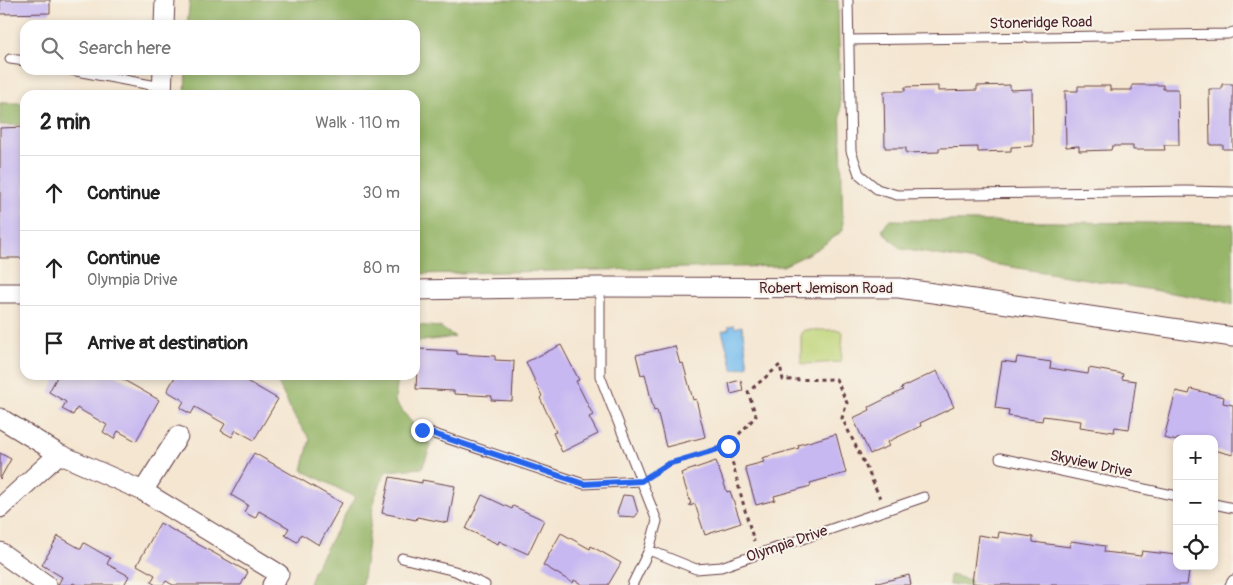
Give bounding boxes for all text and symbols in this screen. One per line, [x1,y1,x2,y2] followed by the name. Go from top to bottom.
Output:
[989,13,1093,33] street label: Stoneridge Road
[20,20,420,75] search box
[38,34,66,62] icon: search
[78,36,171,60] text: Search here
[40,109,90,136] text: 2 min
[315,113,400,133] text: Walk · 110 m
[40,179,68,207] icon: ahead
[87,181,160,205] text: Continue
[362,183,400,203] text: 30 m
[87,246,160,270] text: Continue
[40,254,68,282] icon: ahead
[363,258,400,278] text: 80 m
[87,270,177,290] text: Olympia Drive
[759,279,893,298] street label: Robert Jemison Road
[40,329,68,357] icon: arrive
[87,331,248,355] text: Arrive at destination
[411,419,434,442] route end
[717,435,740,458] route start
[1173,435,1218,570] map controls
[1173,435,1218,480] button: +
[1048,446,1134,482] street label: Skyview Drive
[1173,480,1218,525] button: −
[744,521,831,567] street label: Olympia Drive
[1173,525,1218,570] button: locate

